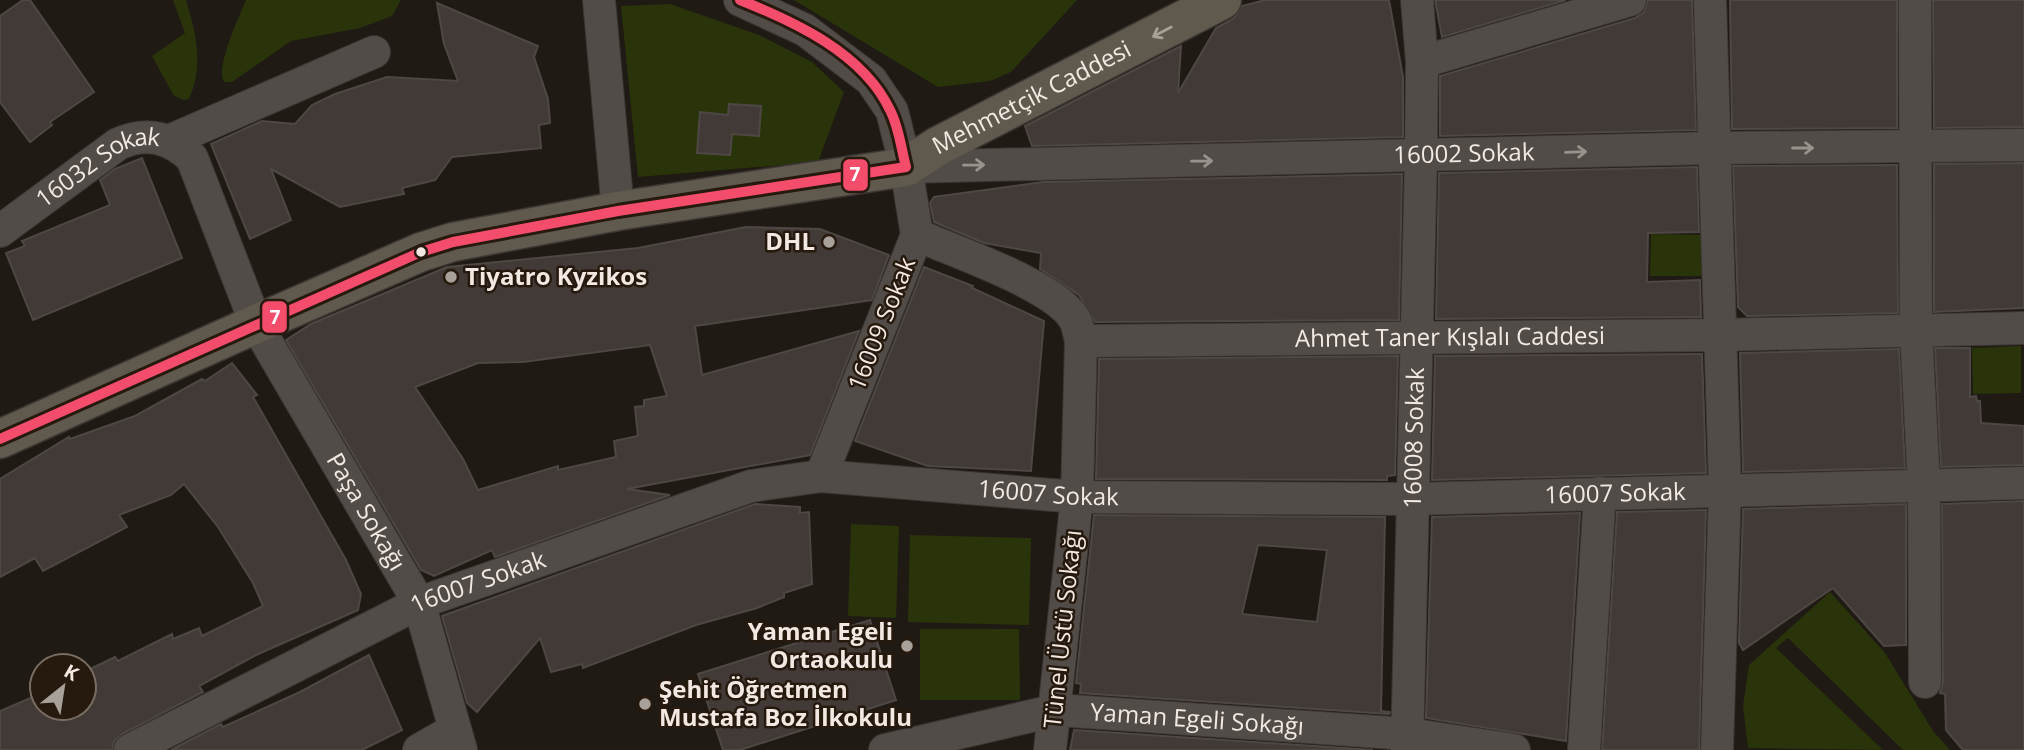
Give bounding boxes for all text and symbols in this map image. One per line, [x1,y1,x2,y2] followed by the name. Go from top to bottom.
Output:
[1152,25,1172,39] one-way arrow
[926,32,1136,161] street label: Mehmetçik Caddesi
[28,119,163,214] street label: 16032 Sokak
[1393,134,1535,171] street label: 16002 Sokak
[1792,141,1815,155] one-way arrow
[1564,145,1587,158] one-way arrow
[1190,154,1213,167] one-way arrow
[842,158,869,192] line badge: 7
[962,159,985,172] one-way arrow
[850,161,861,187] text: 7
[765,224,815,257] place label: DHL
[821,234,837,250] marker: DHL
[414,245,428,259] unlabelled marker
[839,252,922,395] street label: 16009 Sokak
[465,259,647,292] place label: Tiyatro Kyzikos
[443,269,459,285] marker: Tiyatro Kyzikos
[261,300,288,334] line badge: 7
[270,304,281,330] text: 7
[1295,318,1605,354] street label: Ahmet Taner Kışlalı Caddesi
[1395,367,1431,509] street label: 16008 Sokak
[320,446,414,576] street label: Paşa Sokağı
[977,471,1119,512] street label: 16007 Sokak
[1544,474,1686,511] street label: 16007 Sokak
[1035,528,1088,730] street label: Tünel Üstü Sokağı
[404,542,550,620] street label: 16007 Sokak
[748,614,893,675] place label: Yaman Egeli Ortaokulu
[899,638,915,654] marker: Yaman Egeli Ortaokulu
[28,652,98,722] north arrow
[60,658,84,687] text: K
[659,672,912,733] place label: Şehit Öğretmen Mustafa Boz İlkokulu
[1089,694,1305,742] street label: Yaman Egeli Sokağı
[637,696,653,712] marker: Şehit Öğretmen Mustafa Boz İlkokulu

